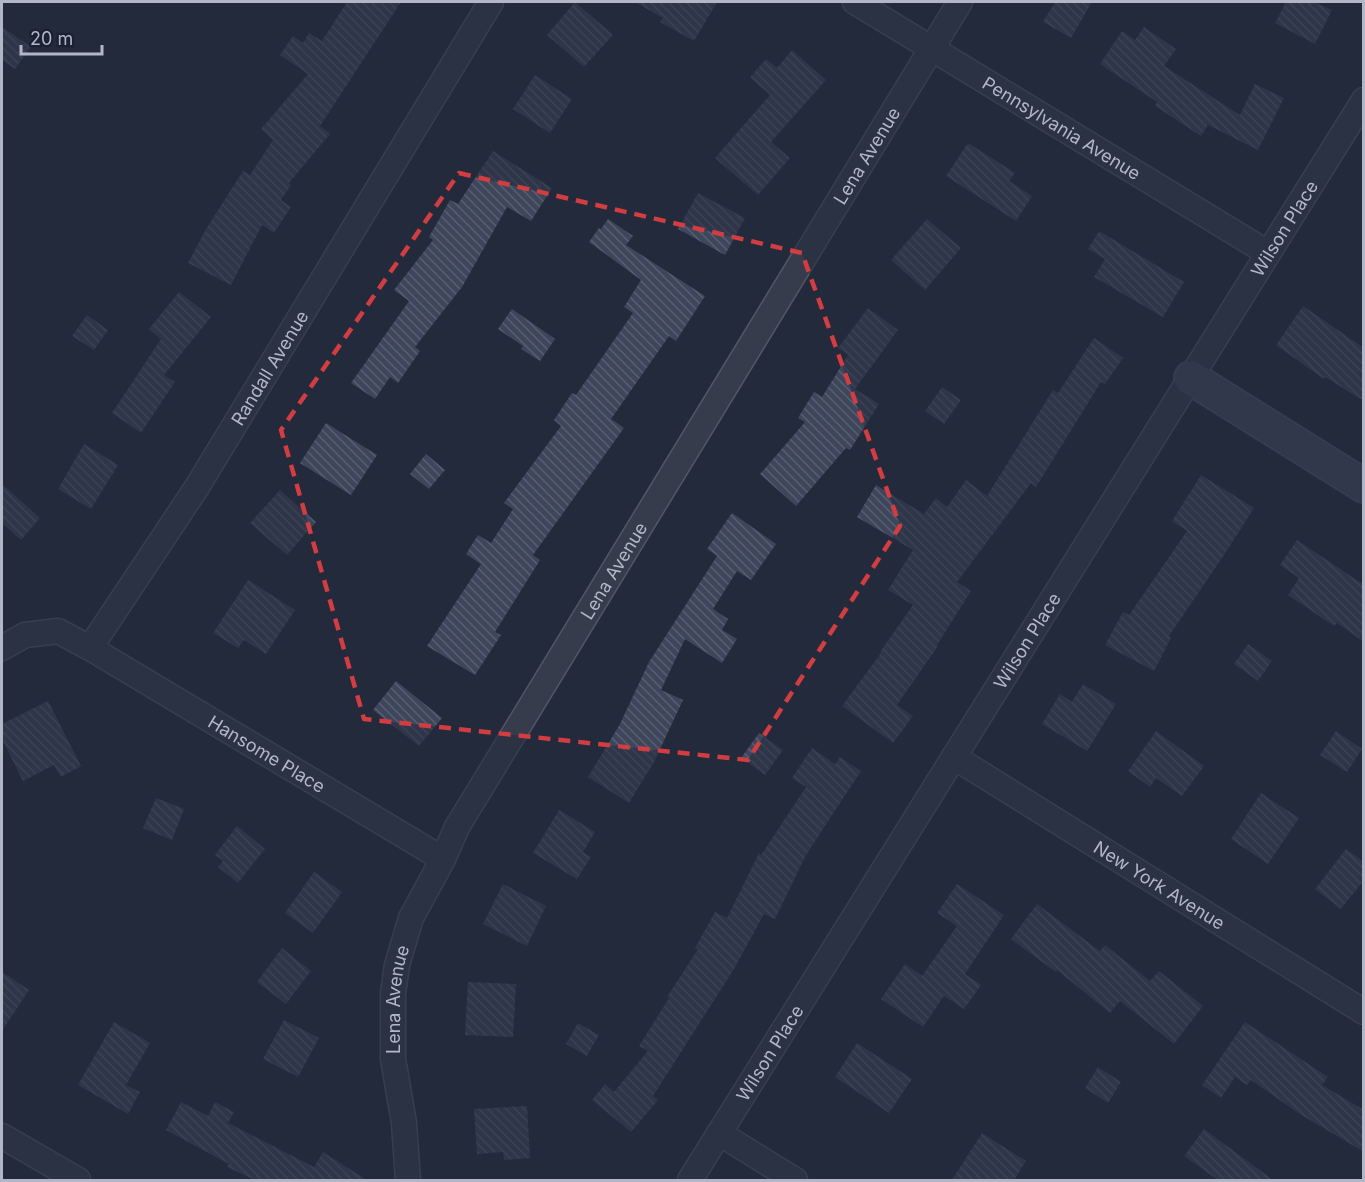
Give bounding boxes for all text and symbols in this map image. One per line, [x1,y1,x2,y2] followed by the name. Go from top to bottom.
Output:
[21,18,102,56] scale bar
[30,28,73,49] text: 20 m
[979,72,1145,184] street label: Pennsylvania Avenue
[829,103,904,208] street label: Lena Avenue
[1246,176,1322,280] street label: Wilson Place
[227,306,312,429] street label: Randall Avenue
[576,518,651,623] street label: Lena Avenue
[989,589,1065,692] street label: Wilson Place
[205,711,329,797] street label: Hansome Place
[1090,836,1229,933] street label: New York Avenue
[382,942,413,1054] street label: Lena Avenue
[732,1001,807,1105] street label: Wilson Place

